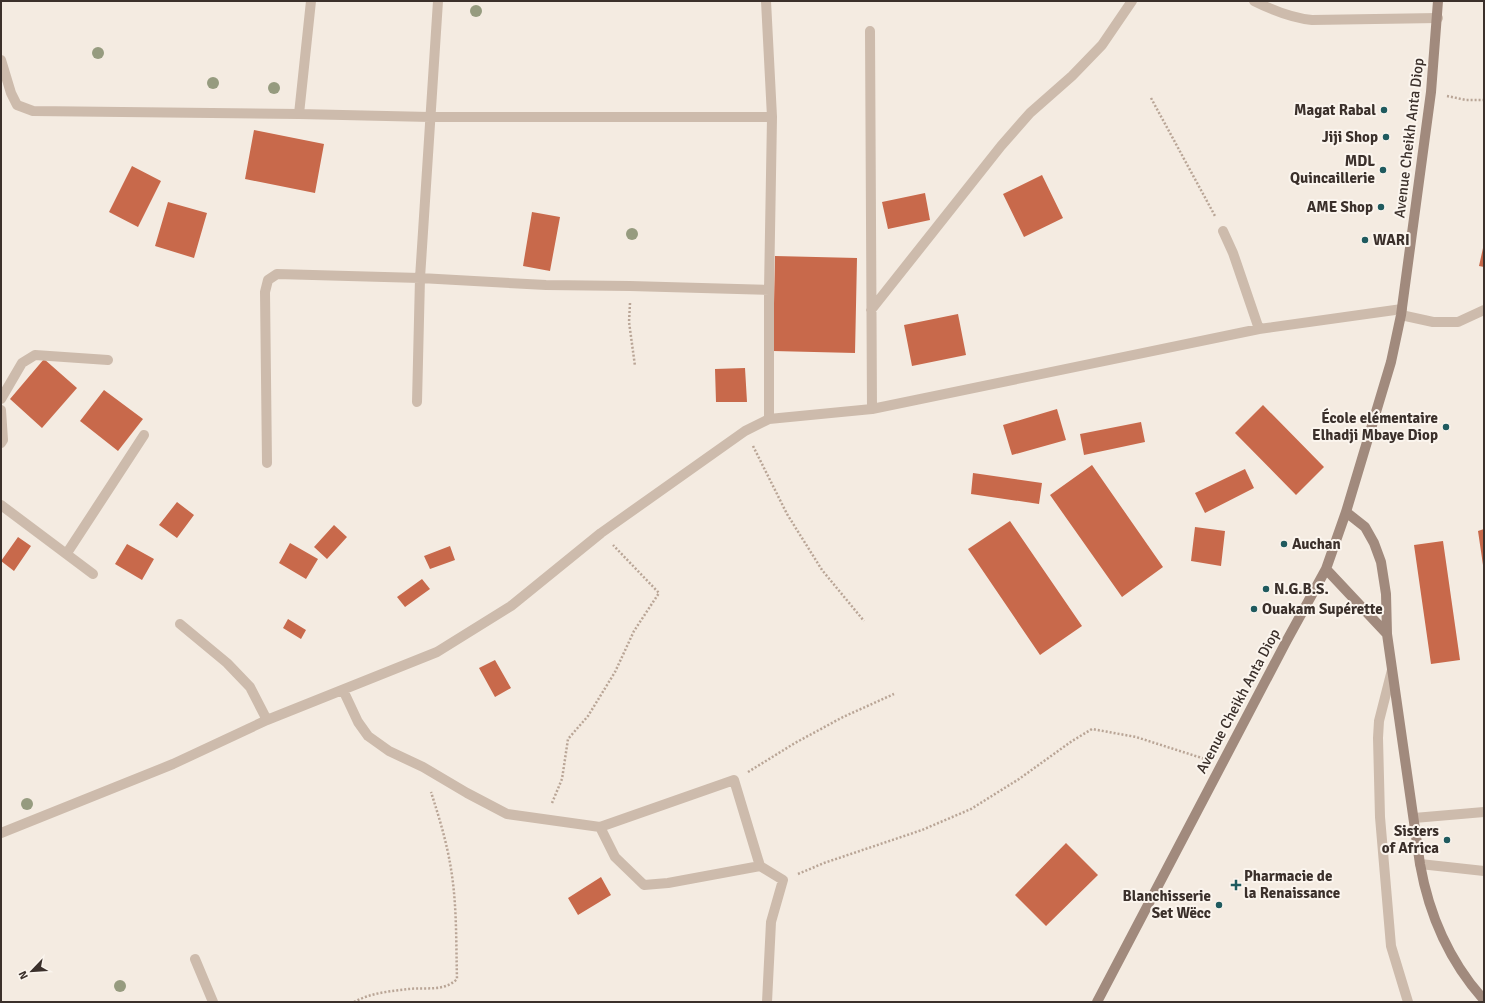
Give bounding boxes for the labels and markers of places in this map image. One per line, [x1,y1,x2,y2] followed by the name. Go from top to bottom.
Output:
[1294,101,1376,119] place label: Magat Rabal
[1379,105,1389,115] marker: Magat Rabal
[1322,128,1378,146] place label: Jiji Shop
[1381,132,1391,142] marker: Jiji Shop
[1290,152,1375,187] place label: MDL Quincaillerie
[1378,165,1388,175] marker: MDL Quincaillerie
[1307,198,1373,216] place label: AME Shop
[1376,202,1386,212] marker: AME Shop
[1373,231,1410,249] place label: WARI
[1360,235,1370,245] marker: WARI
[1312,408,1438,444] place label: École elémentaire Elhadji Mbaye Diop
[1441,422,1451,432] marker: École elémentaire Elhadji Mbaye Diop
[1292,535,1341,553] place label: Auchan
[1279,539,1289,549] marker: Auchan
[1274,580,1329,598] place label: N.G.B.S.
[1261,584,1271,594] marker: N.G.B.S.
[1262,600,1383,618] place label: Ouakam Supérette
[1249,604,1259,614] marker: Ouakam Supérette
[1382,822,1439,857] place label: Sisters of Africa
[1442,835,1452,845] marker: Sisters of Africa
[1244,867,1340,902] place label: Pharmacie de la Renaissance
[1231,880,1241,890] marker: Pharmacie de la Renaissance
[1123,887,1211,922] place label: Blanchisserie Set Wëcc
[1214,900,1224,910] marker: Blanchisserie Set Wëcc

